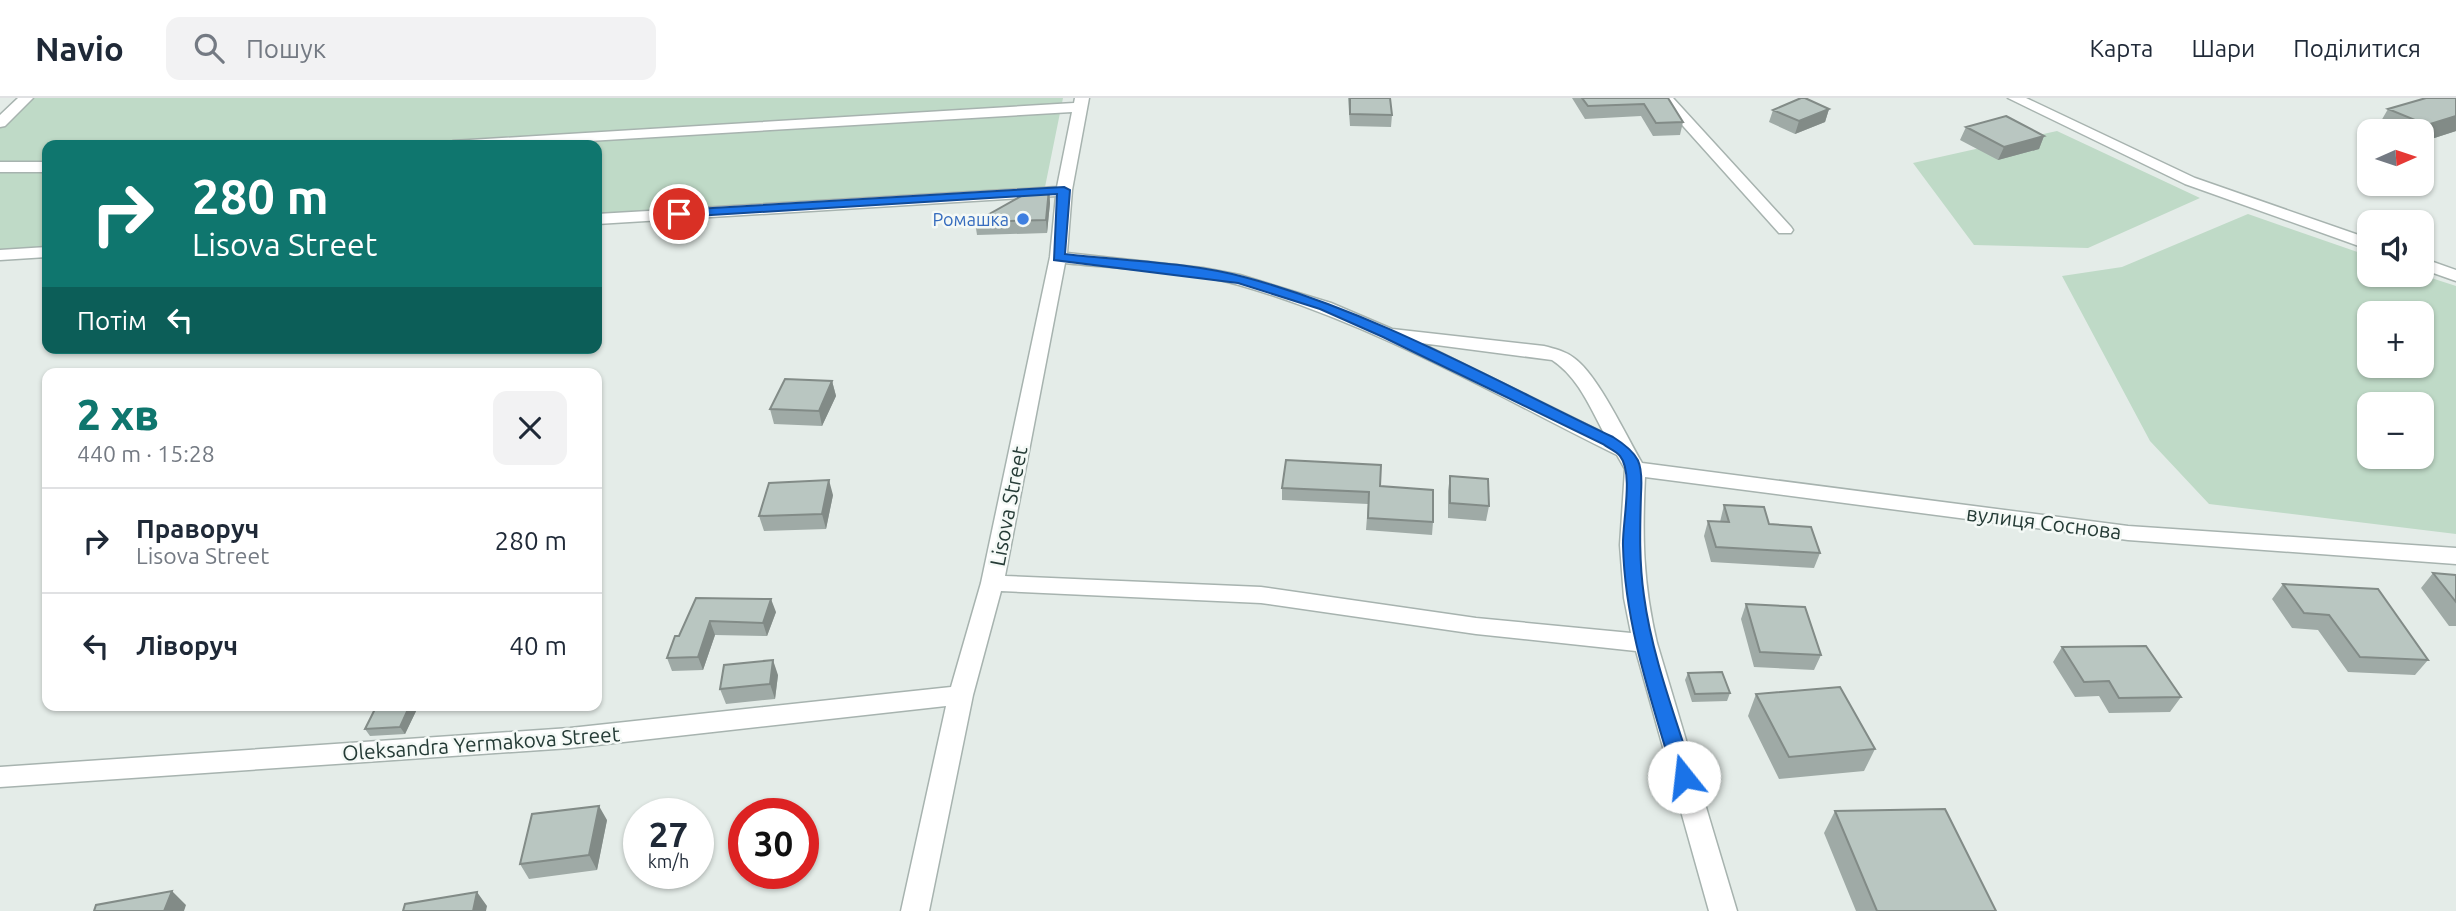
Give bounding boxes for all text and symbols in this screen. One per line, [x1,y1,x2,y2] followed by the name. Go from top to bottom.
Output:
[166,17,656,80] search box
[190,29,228,67] icon: search
[35,30,124,67] text: Navio
[246,34,326,63] text: Пошук
[2089,35,2153,62] text: Карта
[2191,35,2255,62] text: Шари
[2293,35,2421,62] text: Поділитися
[2357,119,2434,196] north arrow
[2357,119,2434,469] map controls
[77,168,168,259] icon: right
[192,168,329,223] text: 280 m
[649,184,709,244] pin
[660,195,698,233] icon: arrive
[932,209,1009,229] place label: Ромашка
[2357,210,2434,287] button: sound
[1015,211,1031,227] marker: Ромашка
[192,226,377,262] text: Lisova Street
[161,301,199,339] icon: left
[2357,301,2434,378] button: +
[77,306,147,335] text: Потім
[77,391,159,438] text: 2 хв
[493,391,567,465] button: close
[2357,392,2434,469] button: −
[77,441,215,466] text: 440 m · 15:28
[985,444,1031,568] street label: Lisova Street
[1965,501,2123,543] street label: вулиця Соснова
[136,514,259,543] text: Праворуч
[77,522,115,560] icon: right
[495,526,567,555] text: 280 m
[136,543,269,568] text: Lisova Street
[77,627,115,665] icon: left
[136,631,238,660] text: Ліворуч
[509,631,567,660] text: 40 m
[341,721,621,765] street label: Oleksandra Yermakova Street
[1647,740,1721,814] position arrow
[728,798,819,889] speed limit sign: 30
[649,814,688,854] text: 27
[648,851,689,871] text: km/h

